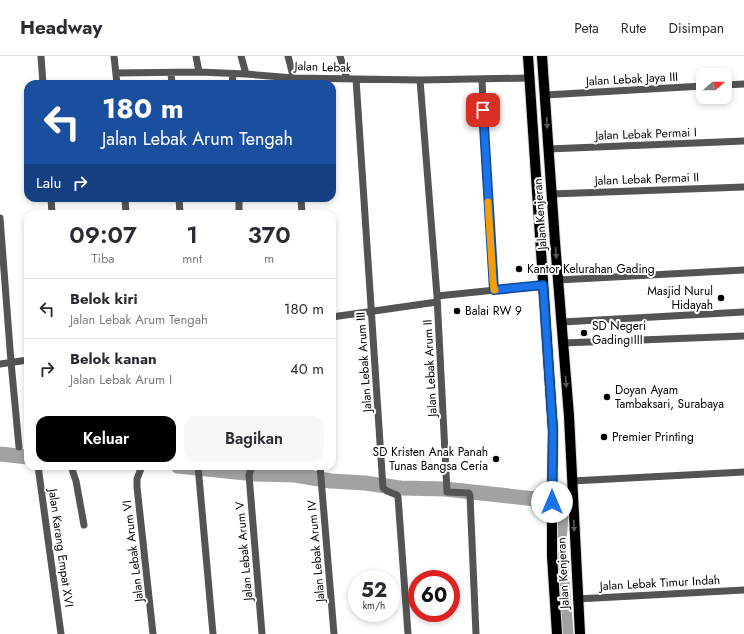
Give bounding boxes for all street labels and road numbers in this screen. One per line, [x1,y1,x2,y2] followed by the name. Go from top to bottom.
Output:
[292,57,352,77] street label: Jalan Lebak
[583,68,679,91] street label: Jalan Lebak Jaya III
[593,123,697,145] street label: Jalan Lebak Permai I
[593,168,699,190] street label: Jalan Lebak Permai II
[529,178,552,252] street label: Jalan Kenjeran
[352,311,377,415] street label: Jalan Lebak Arum III
[418,319,442,419] street label: Jalan Lebak Arum II
[44,486,78,608] street label: Jalan Karang Empat XVI
[118,499,148,605] street label: Jalan Lebak Arum VI
[303,499,330,605] street label: Jalan Lebak Arum IV
[231,501,257,603] street label: Jalan Lebak Arum V
[552,537,574,611] street label: Jalan Kenjeran
[597,571,721,595] street label: Jalan Lebak Timur Indah

